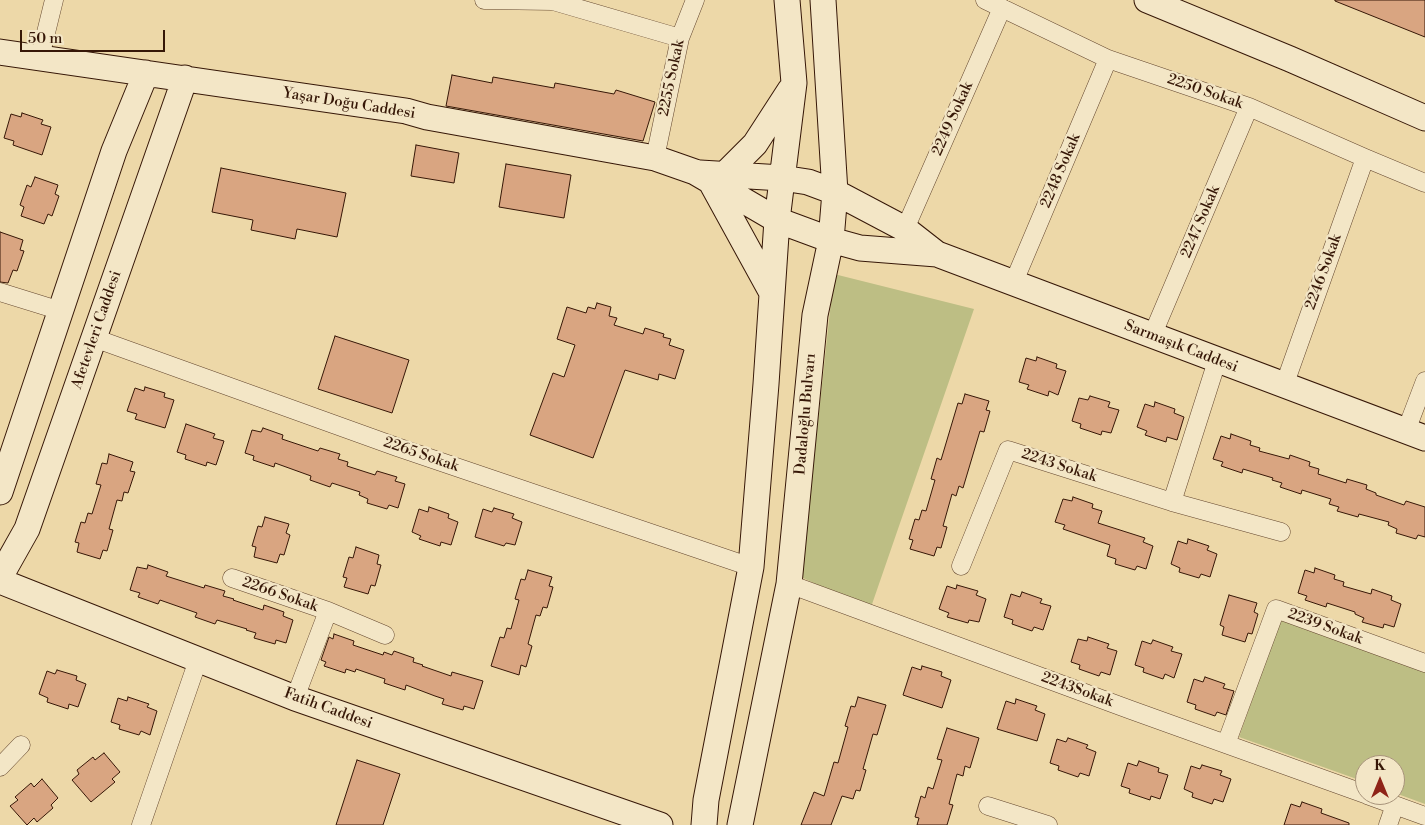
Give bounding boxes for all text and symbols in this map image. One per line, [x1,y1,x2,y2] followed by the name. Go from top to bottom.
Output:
[22,20,168,52] scale bar
[28,29,62,48] text: 50 m
[655,38,689,118] street label: 2255 Sokak
[1165,71,1245,113] street label: 2250 Sokak
[929,79,977,159] street label: 2249 Sokak
[281,85,417,123] street label: Yaşar Doğu Caddesi
[1037,131,1085,211] street label: 2248 Sokak
[1178,183,1224,261] street label: 2247 Sokak
[1302,232,1346,312] street label: 2246 Sokak
[68,268,126,392] street label: Afetevleri Caddesi
[1122,317,1240,377] street label: Sarmaşık Caddesi
[792,352,820,476] street label: Dadaloğlu Bulvarı
[381,434,461,476] street label: 2265 Sokak
[1019,445,1099,487] street label: 2243 Sokak
[240,574,320,616] street label: 2266 Sokak
[1285,605,1365,649] street label: 2239 Sokak
[1039,669,1115,711] street label: 2243Sokak
[281,685,375,733] street label: Fatih Caddesi
[1355,755,1405,805] north arrow
[1374,757,1386,775] text: K

